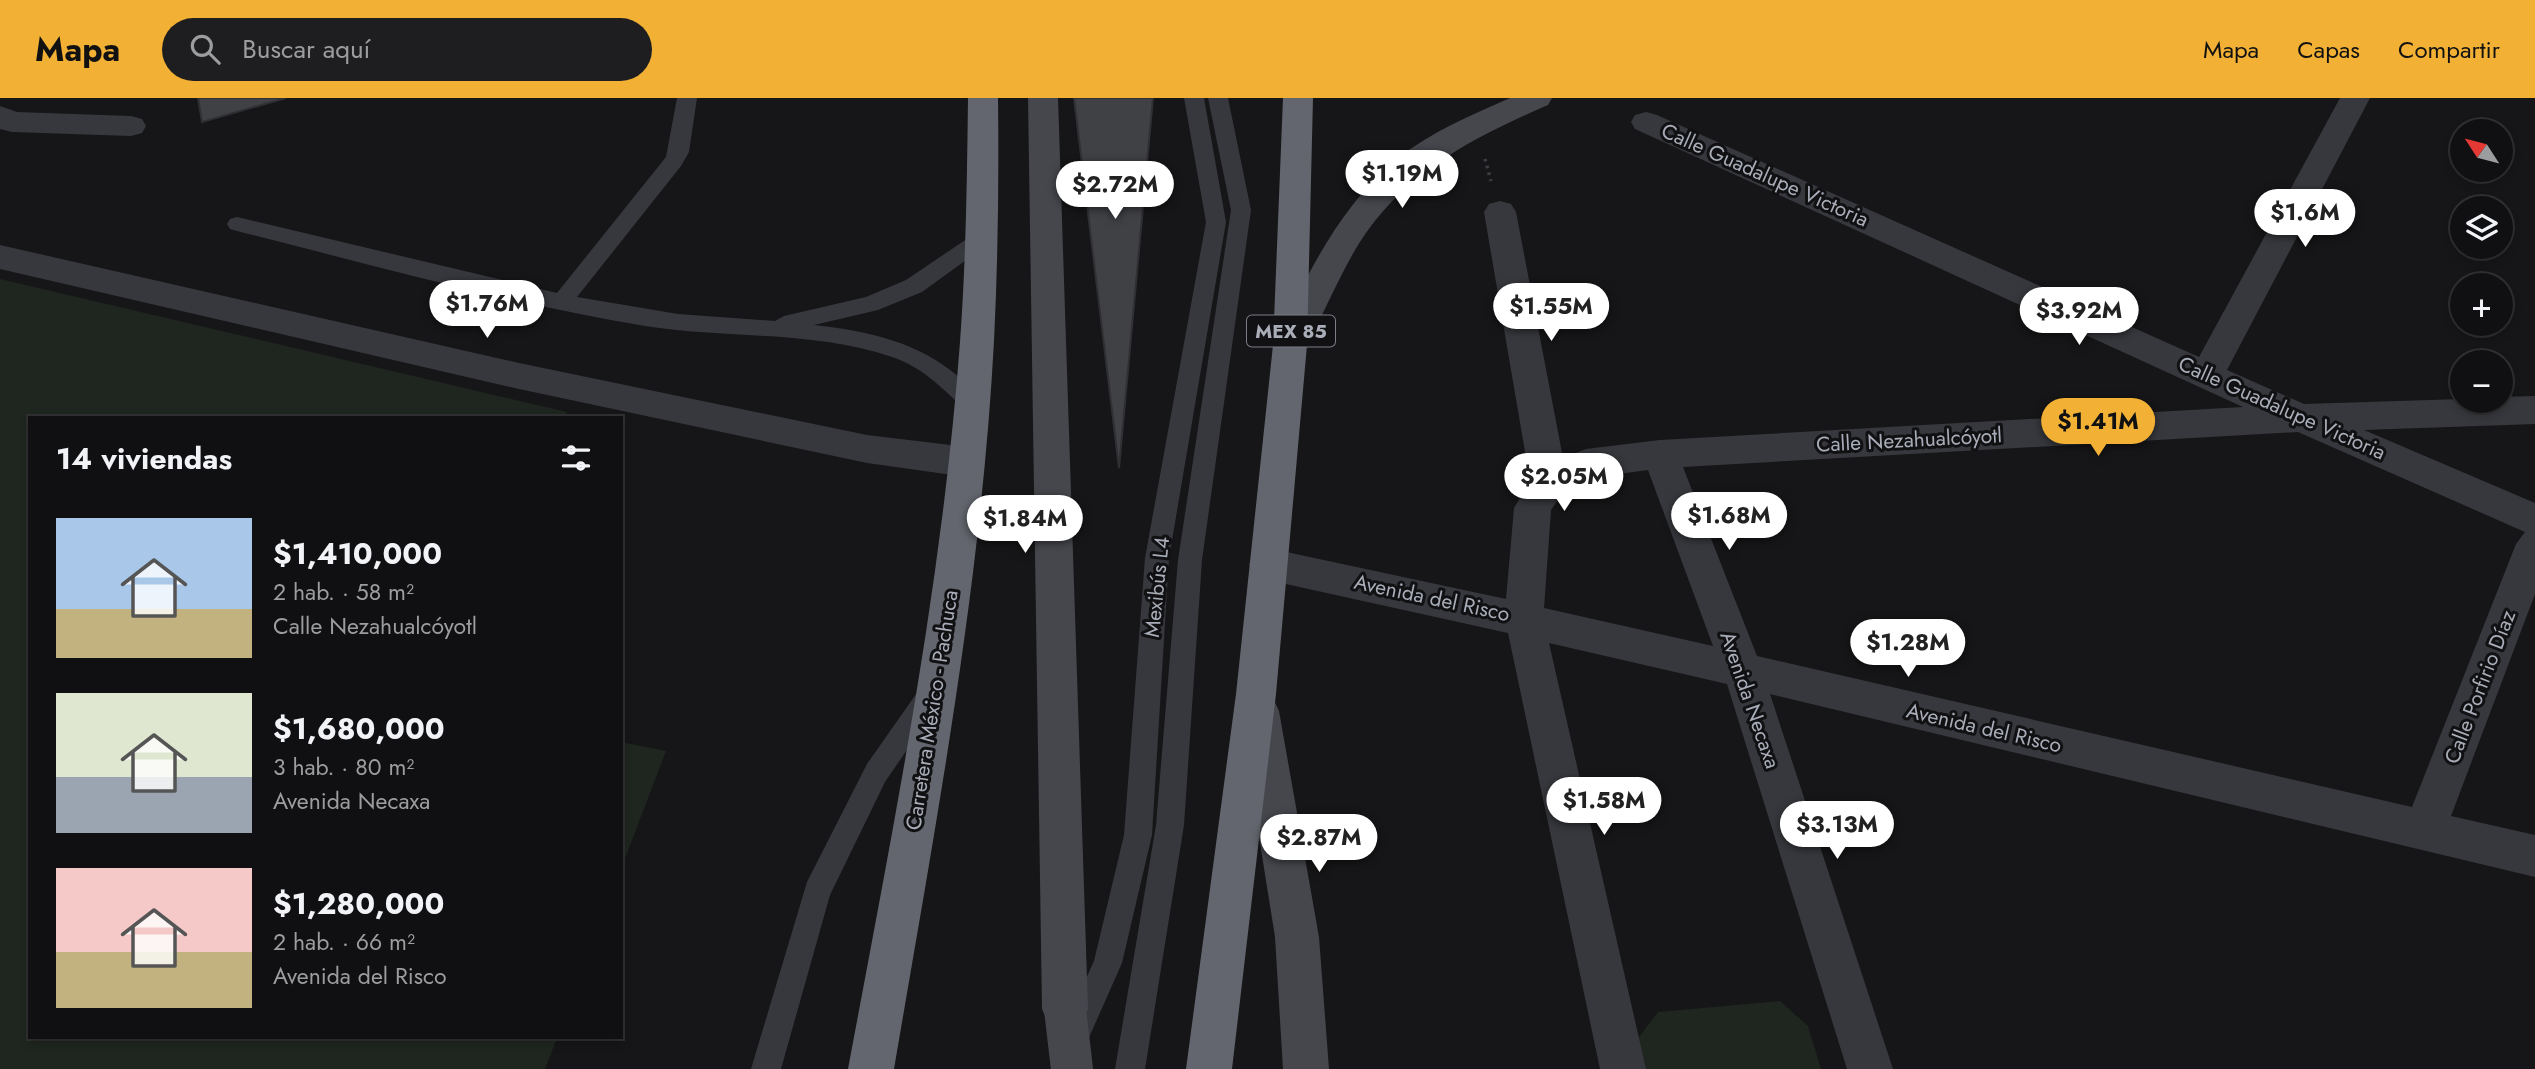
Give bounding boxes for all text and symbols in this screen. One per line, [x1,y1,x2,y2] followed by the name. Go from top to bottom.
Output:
[162,18,652,81] search box
[35,26,120,73] text: Mapa
[186,30,224,68] icon: search
[242,30,370,68] text: Buscar aquí
[2203,32,2259,67] text: Mapa
[2297,32,2360,67] text: Capas
[2398,32,2500,67] text: Compartir
[1656,116,1874,234] street label: Calle Guadalupe Victoria
[2450,119,2513,182] north arrow
[2450,119,2513,413] map controls
[1345,150,1459,210] pin: $1.19M
[1361,156,1443,190] text: $1.19M
[1058,162,1172,221] pin: $2.72M
[1072,167,1158,201] text: $2.72M
[2256,190,2354,249] pin: $1.6M
[2270,195,2340,229] text: $1.6M
[2450,196,2513,259] button: layers
[2450,273,2513,336] button: +
[430,280,544,340] pin: $1.76M
[1494,284,1608,343] pin: $1.55M
[445,286,529,320] text: $1.76M
[2022,288,2136,347] pin: $3.92M
[1509,289,1593,323] text: $1.55M
[2036,293,2122,327] text: $3.92M
[1247,316,1335,346] road number: MEX 85
[2173,349,2391,467] street label: Calle Guadalupe Victoria
[2450,350,2513,413] button: −
[2041,398,2155,458] pin: $1.41M
[2057,404,2139,438] text: $1.41M
[1815,420,2003,460] street label: Calle Nezahualcóyotl
[56,437,232,480] text: 14 viviendas
[557,439,595,477] icon: filters
[1507,454,1621,513] pin: $2.05M
[1520,459,1608,493] text: $2.05M
[1672,492,1786,552] pin: $1.68M
[968,496,1082,555] pin: $1.84M
[1687,498,1771,532] text: $1.68M
[983,501,1067,535] text: $1.84M
[273,532,442,575] text: $1,410,000
[1137,535,1177,639] street label: Mexibús L4
[112,546,196,630] icon: home
[1351,567,1513,629] street label: Avenida del Risco
[273,575,414,609] text: 2 hab. · 58 m²
[898,588,966,832] street label: Carretera México - Pachuca
[2437,606,2523,768] street label: Calle Porfirio Díaz
[273,609,477,643] text: Calle Nezahualcóyotl
[1851,620,1965,679] pin: $1.28M
[1866,625,1950,659] text: $1.28M
[1712,627,1788,773] street label: Avenida Necaxa
[1903,696,2065,760] street label: Avenida del Risco
[273,707,445,750] text: $1,680,000
[112,721,196,805] icon: home
[273,750,414,784] text: 3 hab. · 80 m²
[1547,778,1661,837] pin: $1.58M
[1562,783,1646,817] text: $1.58M
[273,784,430,818] text: Avenida Necaxa
[1780,802,1894,861] pin: $3.13M
[1796,807,1878,841] text: $3.13M
[1262,814,1376,874] pin: $2.87M
[1276,820,1362,854] text: $2.87M
[273,882,444,925] text: $1,280,000
[112,896,196,980] icon: home
[273,925,415,959] text: 2 hab. · 66 m²
[273,959,447,993] text: Avenida del Risco

